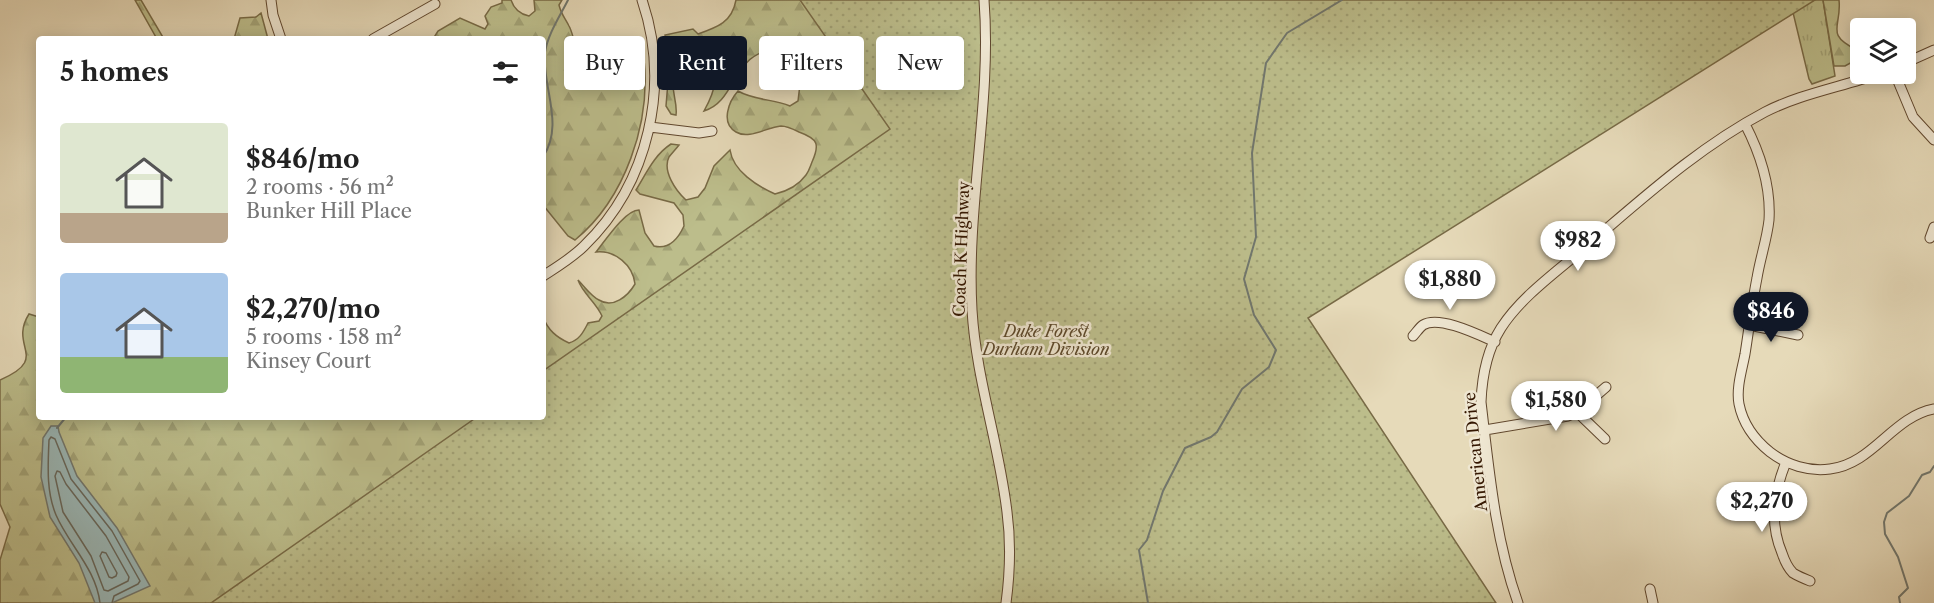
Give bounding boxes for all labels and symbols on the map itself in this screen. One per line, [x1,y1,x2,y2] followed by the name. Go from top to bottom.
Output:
[949,180,973,317] street label: Coach K Highway
[1542,221,1614,272] pin: $982
[1401,260,1499,311] pin: $1,880
[1735,292,1807,343] pin: $846
[980,321,1110,359] park label: Duke Forest Durham Division
[1507,381,1605,432] pin: $1,580
[1459,391,1491,514] street label: American Drive
[1713,482,1811,533] pin: $2,270

